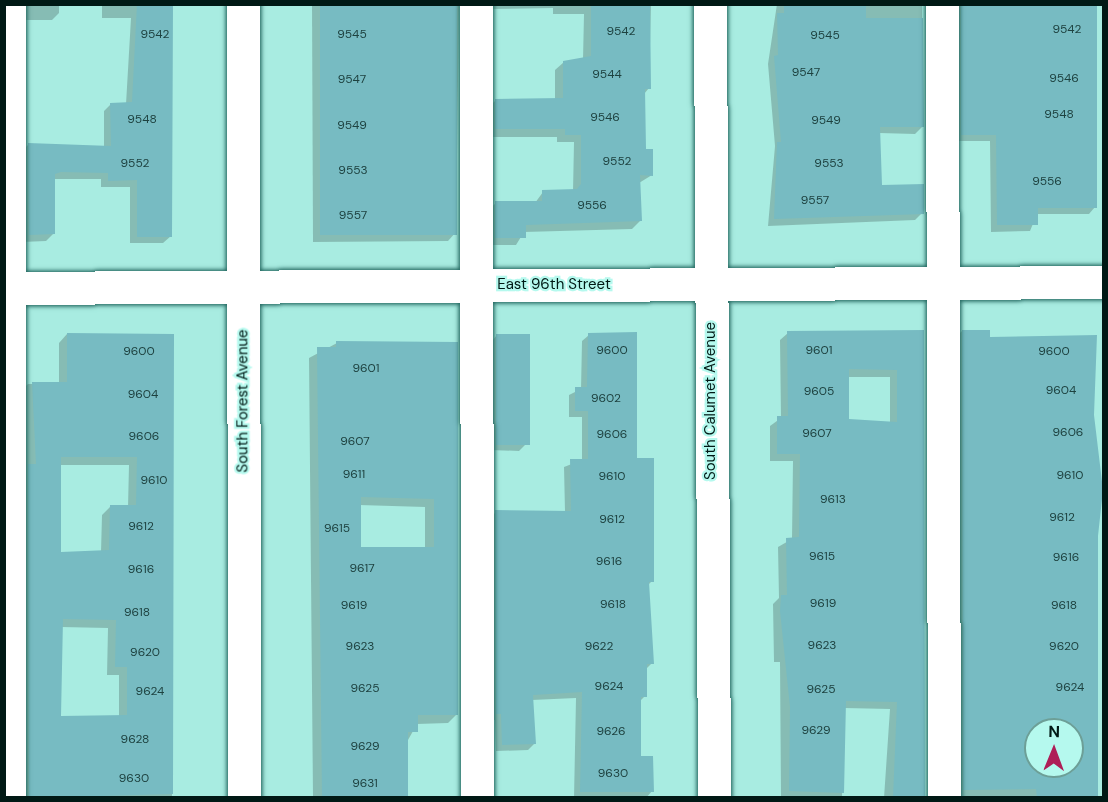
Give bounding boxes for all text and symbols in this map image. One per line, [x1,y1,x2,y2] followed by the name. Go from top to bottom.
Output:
[1052,23,1082,37] house number: 9542
[606,25,636,39] house number: 9542
[140,28,170,42] house number: 9542
[337,28,367,42] house number: 9545
[810,29,840,43] house number: 9545
[792,66,820,80] house number: 9547
[592,68,622,82] house number: 9544
[1049,72,1079,86] house number: 9546
[338,73,366,87] house number: 9547
[1044,108,1074,122] house number: 9548
[590,111,620,125] house number: 9546
[127,113,157,127] house number: 9548
[811,114,841,128] house number: 9549
[337,119,367,133] house number: 9549
[603,155,631,169] house number: 9552
[121,157,149,171] house number: 9552
[814,157,844,171] house number: 9553
[338,164,368,178] house number: 9553
[1032,175,1062,189] house number: 9556
[801,194,829,208] house number: 9557
[577,199,607,213] house number: 9556
[339,209,367,223] house number: 9557
[497,276,611,294] street label: East 96th Street
[702,322,720,480] street label: South Calumet Avenue
[234,329,252,473] street label: South Forest Avenue
[596,344,628,358] house number: 9600
[805,344,833,358] house number: 9601
[123,345,155,359] house number: 9600
[1038,345,1070,359] house number: 9600
[352,362,380,376] house number: 9601
[1046,384,1076,398] house number: 9604
[804,385,834,399] house number: 9605
[128,388,158,402] house number: 9604
[591,392,621,406] house number: 9602
[1053,426,1083,440] house number: 9606
[802,427,832,441] house number: 9607
[597,428,627,442] house number: 9606
[129,430,159,444] house number: 9606
[340,435,370,449] house number: 9607
[343,468,365,482] house number: 9611
[1056,469,1084,483] house number: 9610
[598,470,626,484] house number: 9610
[140,474,168,488] house number: 9610
[820,493,846,507] house number: 9613
[1049,511,1075,525] house number: 9612
[599,513,625,527] house number: 9612
[128,520,154,534] house number: 9612
[324,522,350,536] house number: 9615
[809,550,835,564] house number: 9615
[1053,551,1079,565] house number: 9616
[596,555,622,569] house number: 9616
[349,562,375,576] house number: 9617
[128,563,154,577] house number: 9616
[810,597,836,611] house number: 9619
[600,598,626,612] house number: 9618
[341,599,367,613] house number: 9619
[1051,599,1077,613] house number: 9618
[124,606,150,620] house number: 9618
[808,639,836,653] house number: 9623
[346,640,374,654] house number: 9623
[585,640,613,654] house number: 9622
[1049,640,1079,654] house number: 9620
[130,646,160,660] house number: 9620
[595,680,623,694] house number: 9624
[1056,681,1084,695] house number: 9624
[351,682,379,696] house number: 9625
[807,683,835,697] house number: 9625
[136,685,164,699] house number: 9624
[1024,718,1084,778] north arrow
[1048,721,1060,742] text: N
[801,724,831,738] house number: 9629
[596,725,626,739] house number: 9626
[121,733,149,747] house number: 9628
[350,740,380,754] house number: 9629
[598,767,628,781] house number: 9630
[119,772,149,786] house number: 9630
[352,777,378,791] house number: 9631

